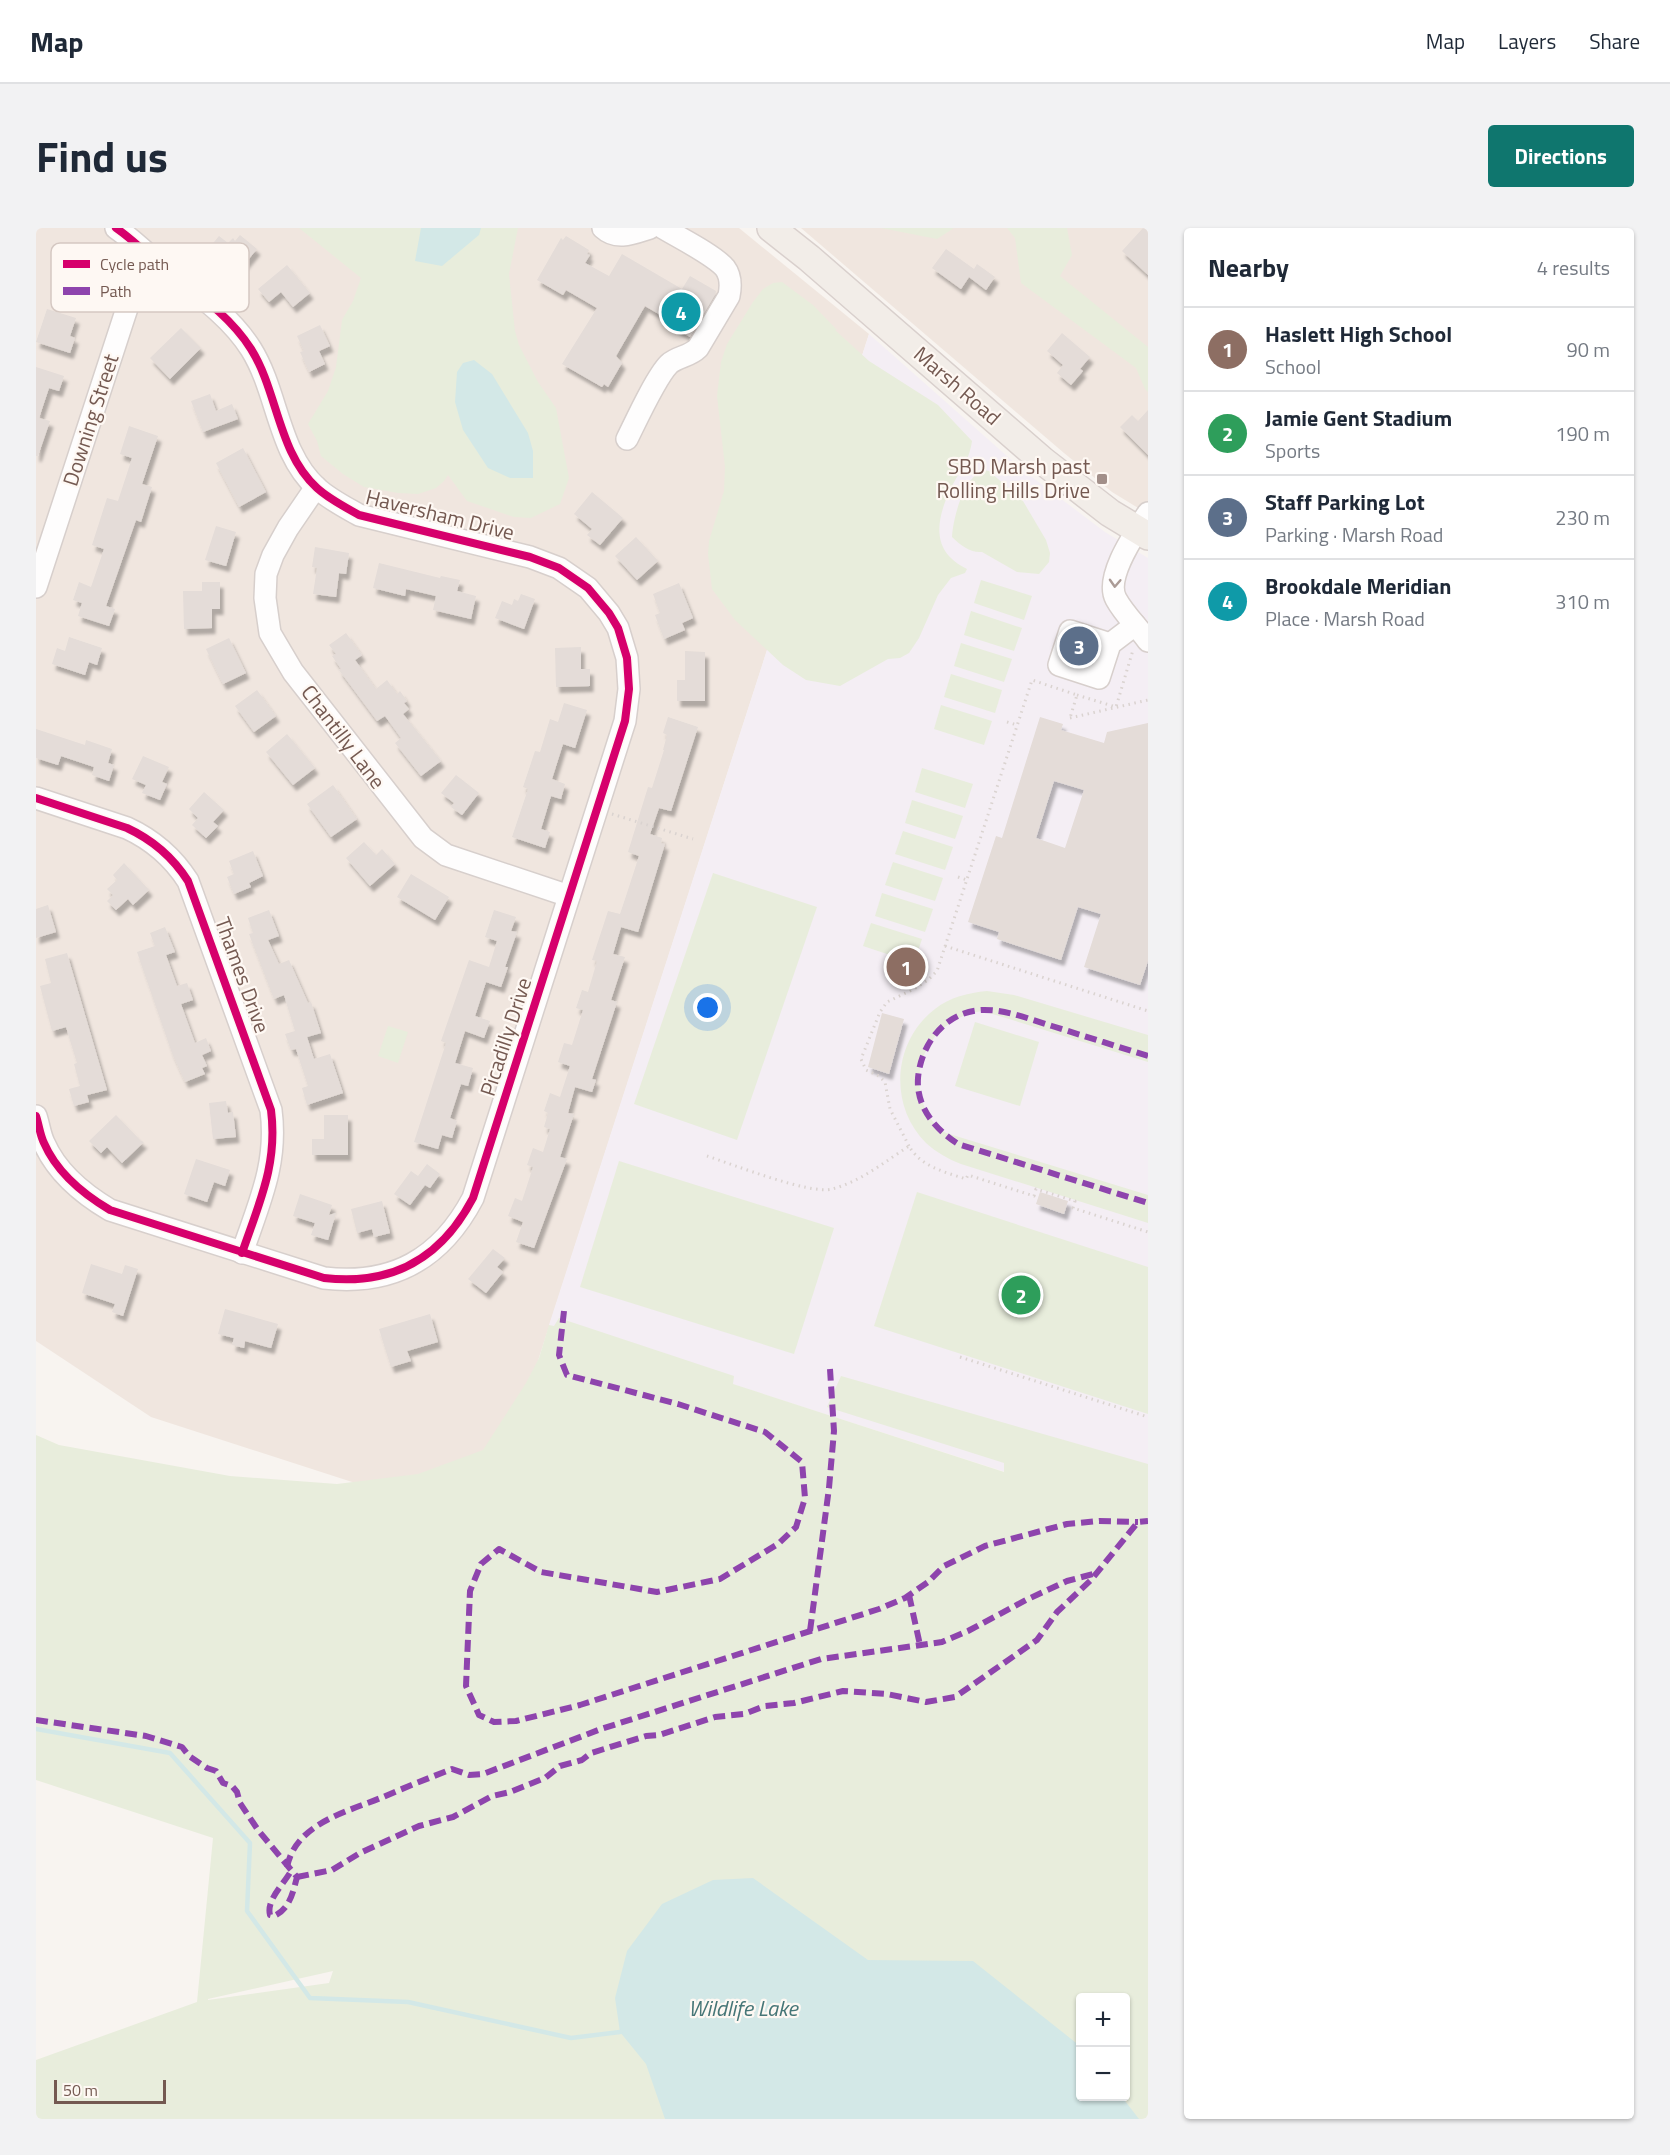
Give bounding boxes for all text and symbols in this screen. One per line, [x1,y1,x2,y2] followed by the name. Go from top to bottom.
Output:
[30,20,84,63] text: Map
[1426,25,1465,57] text: Map
[1498,25,1556,57] text: Layers
[1589,25,1640,57] text: Share
[36,124,168,188] text: Find us
[1488,125,1634,187] button: Directions
[51,243,249,312] legend
[1208,248,1289,287] text: Nearby
[100,252,169,276] text: Cycle path
[1537,252,1610,283] text: 4 results
[100,279,132,303] text: Path
[662,290,700,334] pin: 4
[1265,317,1452,351] text: Haslett High School
[1222,334,1233,365] text: 1
[1566,334,1610,365] text: 90 m
[907,338,1008,432] street label: Marsh Road
[54,349,127,490] street label: Downing Street
[1265,351,1321,382] text: School
[1265,401,1452,435] text: Jamie Gent Stadium
[1222,418,1233,449] text: 2
[1555,418,1610,449] text: 190 m
[1265,435,1320,466] text: Sports
[936,450,1091,506] place label: SBD Marsh past Rolling Hills Drive
[1095,472,1109,486] marker: SBD Marsh past Rolling Hills Drive
[363,480,518,548] street label: Haversham Drive
[1265,485,1425,519] text: Staff Parking Lot
[1222,502,1233,533] text: 3
[1555,502,1610,533] text: 230 m
[1265,519,1443,550] text: Parking · Marsh Road
[1265,569,1451,603] text: Brookdale Meridian
[1108,579,1121,588] one-way arrow
[1222,586,1233,617] text: 4
[1555,586,1610,617] text: 310 m
[1265,603,1425,634] text: Place · Marsh Road
[1060,624,1098,668] pin: 3
[294,678,394,795] street label: Chantilly Lane
[207,912,279,1037] street label: Thames Drive
[886,944,926,990] pin: 1
[471,973,539,1100] street label: Picadilly Drive
[693,993,722,1022] your location
[1002,1272,1040,1318] pin: 2
[688,1991,799,2025] water label: Wildlife Lake
[1076,1993,1130,2101] map controls
[1076,1993,1130,2047] button: +
[1076,2047,1130,2101] button: −
[54,2077,166,2104] scale bar
[63,2078,98,2102] text: 50 m

